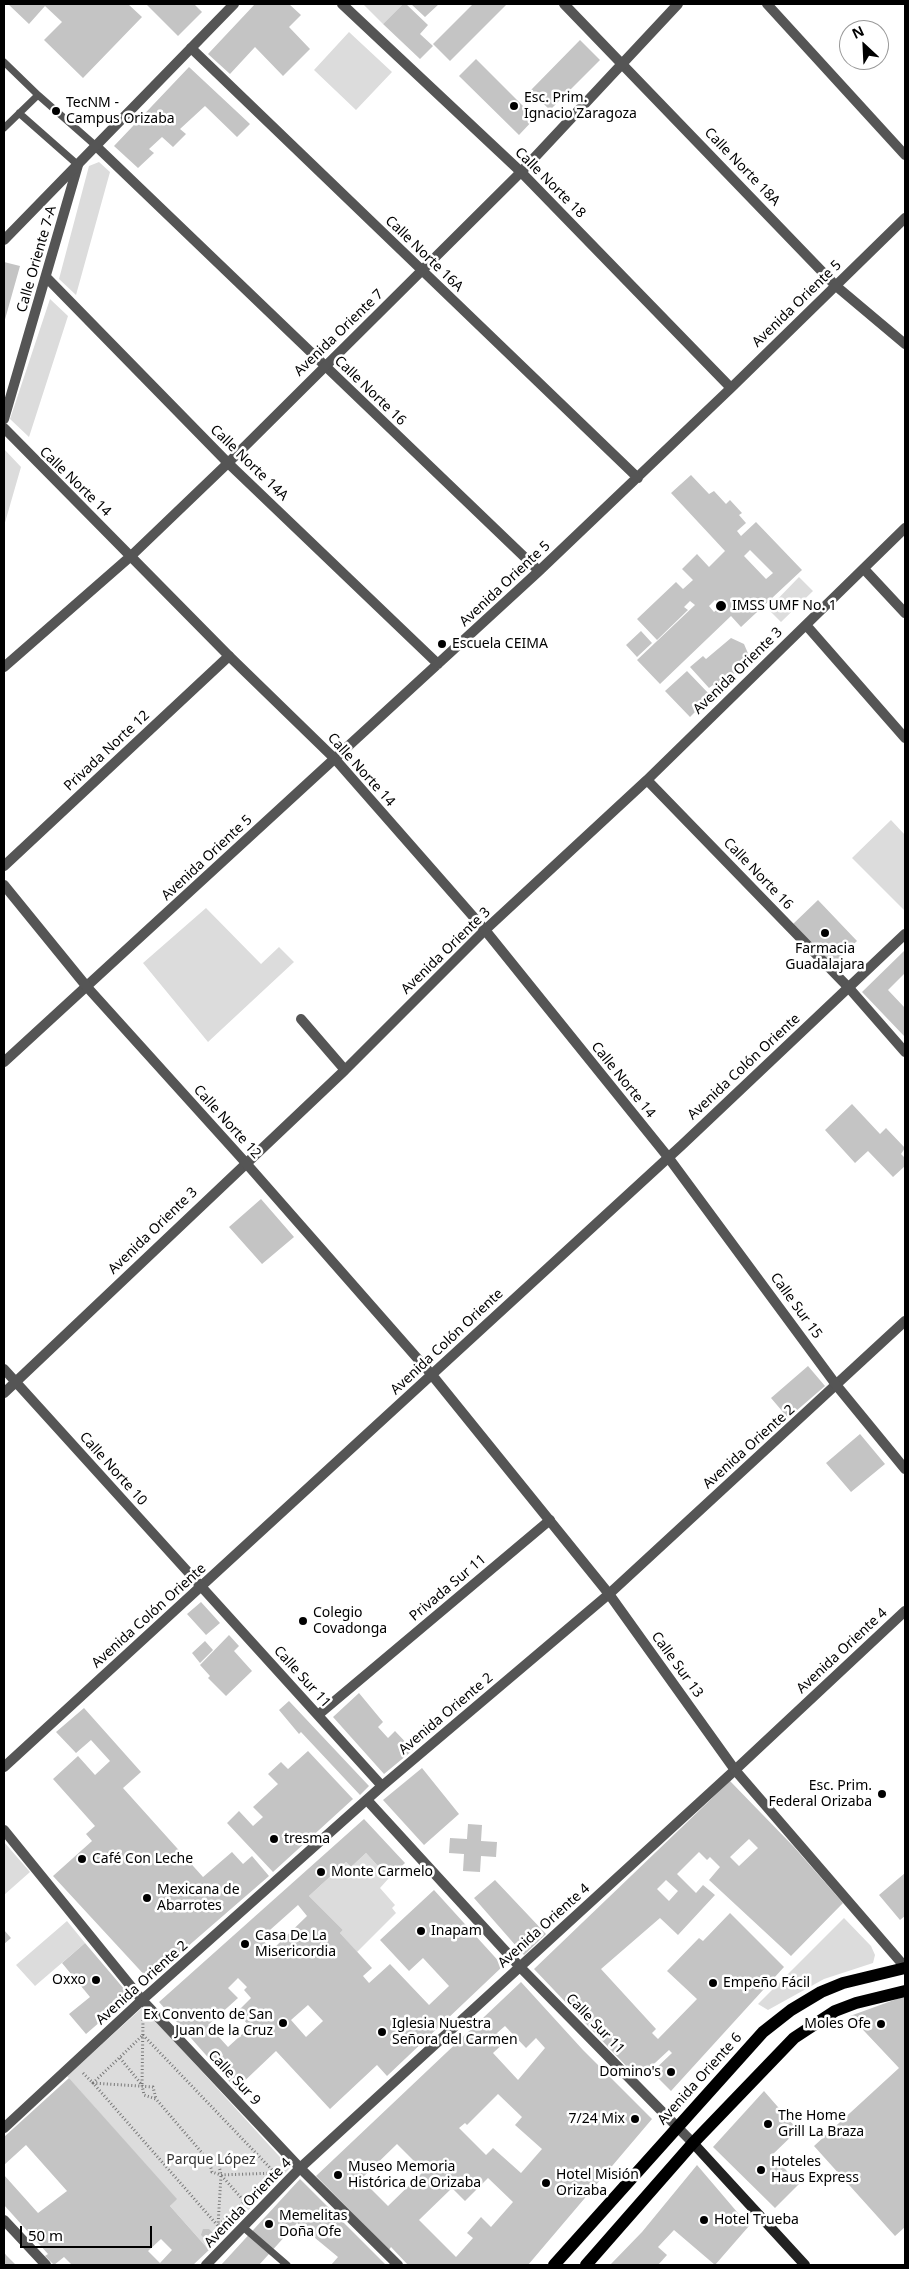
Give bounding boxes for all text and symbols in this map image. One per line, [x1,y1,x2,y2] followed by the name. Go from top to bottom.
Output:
[839,20,889,70] north arrow
[849,21,867,43] text: N
[524,90,637,122] place label: Esc. Prim. Ignacio Zaragoza
[66,95,175,128] place label: TecNM - Campus Orizaba
[508,100,520,112] marker: Esc. Prim. Ignacio Zaragoza
[50,105,62,117] marker: TecNM - Campus Orizaba
[701,125,783,209] street label: Calle Norte 18A
[511,144,589,222] street label: Calle Norte 18
[14,204,60,314] street label: Calle Oriente 7-A
[382,213,466,295] street label: Calle Norte 16A
[749,257,845,351] street label: Avenida Oriente 5
[291,286,387,380] street label: Avenida Oriente 7
[331,353,409,429] street label: Calle Norte 16
[207,422,291,504] street label: Calle Norte 14A
[36,444,114,520] street label: Calle Norte 14
[456,538,554,630] street label: Avenida Oriente 5
[732,598,837,614] place label: IMSS UMF No. 1
[714,599,728,613] marker: IMSS UMF No. 1
[690,624,786,718] street label: Avenida Oriente 3
[452,636,548,652] place label: Escuela CEIMA
[436,638,448,650] marker: Escuela CEIMA
[61,707,153,795] street label: Privada Norte 12
[324,730,398,810] street label: Calle Norte 14
[158,812,256,904] street label: Avenida Oriente 5
[720,835,796,913] street label: Calle Norte 16
[398,904,494,998] street label: Avenida Oriente 3
[819,927,831,939] marker: Farmacia Guadalajara
[785,941,865,974] place label: Farmacia Guadalajara
[684,1010,804,1124] street label: Avenida Colón Oriente
[587,1039,659,1121] street label: Calle Norte 14
[190,1082,264,1162] street label: Calle Norte 12
[105,1184,201,1278] street label: Avenida Oriente 3
[767,1270,825,1342] street label: Calle Sur 15
[387,1285,507,1399] street label: Avenida Colón Oriente
[700,1401,798,1493] street label: Avenida Oriente 2
[76,1429,150,1509] street label: Calle Norte 10
[406,1551,490,1625] street label: Privada Sur 11
[88,1560,210,1672] street label: Avenida Colón Oriente
[313,1605,387,1638] place label: Colegio Covadonga
[793,1605,891,1697] street label: Avenida Oriente 4
[297,1615,309,1627] marker: Colegio Covadonga
[648,1629,706,1701] street label: Calle Sur 13
[270,1643,334,1711] street label: Calle Sur 11
[395,1670,497,1758] street label: Avenida Oriente 2
[768,1778,872,1810] place label: Esc. Prim. Federal Orizaba
[876,1788,888,1800] marker: Esc. Prim. Federal Orizaba
[284,1831,330,1847] place label: tresma
[268,1833,280,1845] marker: tresma
[92,1851,193,1867] place label: Café Con Leche
[76,1853,88,1865] marker: Café Con Leche
[331,1864,433,1880] place label: Monte Carmelo
[315,1866,327,1878] marker: Monte Carmelo
[495,1880,593,1972] street label: Avenida Oriente 4
[157,1882,240,1914] place label: Mexicana de Abarrotes
[141,1892,153,1904] marker: Mexicana de Abarrotes
[431,1923,482,1939] place label: Inapam
[415,1925,427,1937] marker: Inapam
[255,1928,336,1960] place label: Casa De La Misericordia
[93,1937,191,2029] street label: Avenida Oriente 2
[239,1938,251,1950] marker: Casa De La Misericordia
[52,1972,86,1988] place label: Oxxo
[90,1974,102,1986] marker: Oxxo
[723,1975,810,1991] place label: Empeño Fácil
[707,1977,719,1989] marker: Empeño Fácil
[562,1990,628,2058] street label: Calle Sur 11
[143,2007,273,2040] place label: Ex Convento de San Juan de la Cruz
[392,2016,518,2048] place label: Iglesia Nuestra Señora del Carmen
[804,2016,871,2032] place label: Moles Ofe
[277,2017,289,2029] marker: Ex Convento de San Juan de la Cruz
[875,2018,887,2030] marker: Moles Ofe
[376,2026,388,2038] marker: Iglesia Nuestra Señora del Carmen
[654,2030,746,2128] street label: Avenida Oriente 6
[204,2047,264,2109] street label: Calle Sur 9
[599,2064,661,2080] place label: Domino's
[665,2066,677,2078] marker: Domino's
[778,2108,864,2140] place label: The Home Grill La Braza
[568,2111,625,2127] place label: 7/24 Mix
[629,2113,641,2125] marker: 7/24 Mix
[762,2118,774,2130] marker: The Home Grill La Braza
[166,2152,256,2168] park label: Parque López
[771,2154,859,2186] place label: Hoteles Haus Express
[201,2155,295,2251] street label: Avenida Oriente 4
[348,2159,481,2192] place label: Museo Memoria Histórica de Orizaba
[755,2164,767,2176] marker: Hoteles Haus Express
[556,2167,639,2200] place label: Hotel Misión Orizaba
[332,2169,344,2181] marker: Museo Memoria Histórica de Orizaba
[540,2177,552,2189] marker: Hotel Misión Orizaba
[279,2208,347,2240] place label: Memelitas Doña Ofe
[714,2212,799,2228] place label: Hotel Trueba
[698,2214,710,2226] marker: Hotel Trueba
[22,2216,155,2248] scale bar
[263,2218,275,2230] marker: Memelitas Doña Ofe
[28,2225,63,2245] text: 50 m

